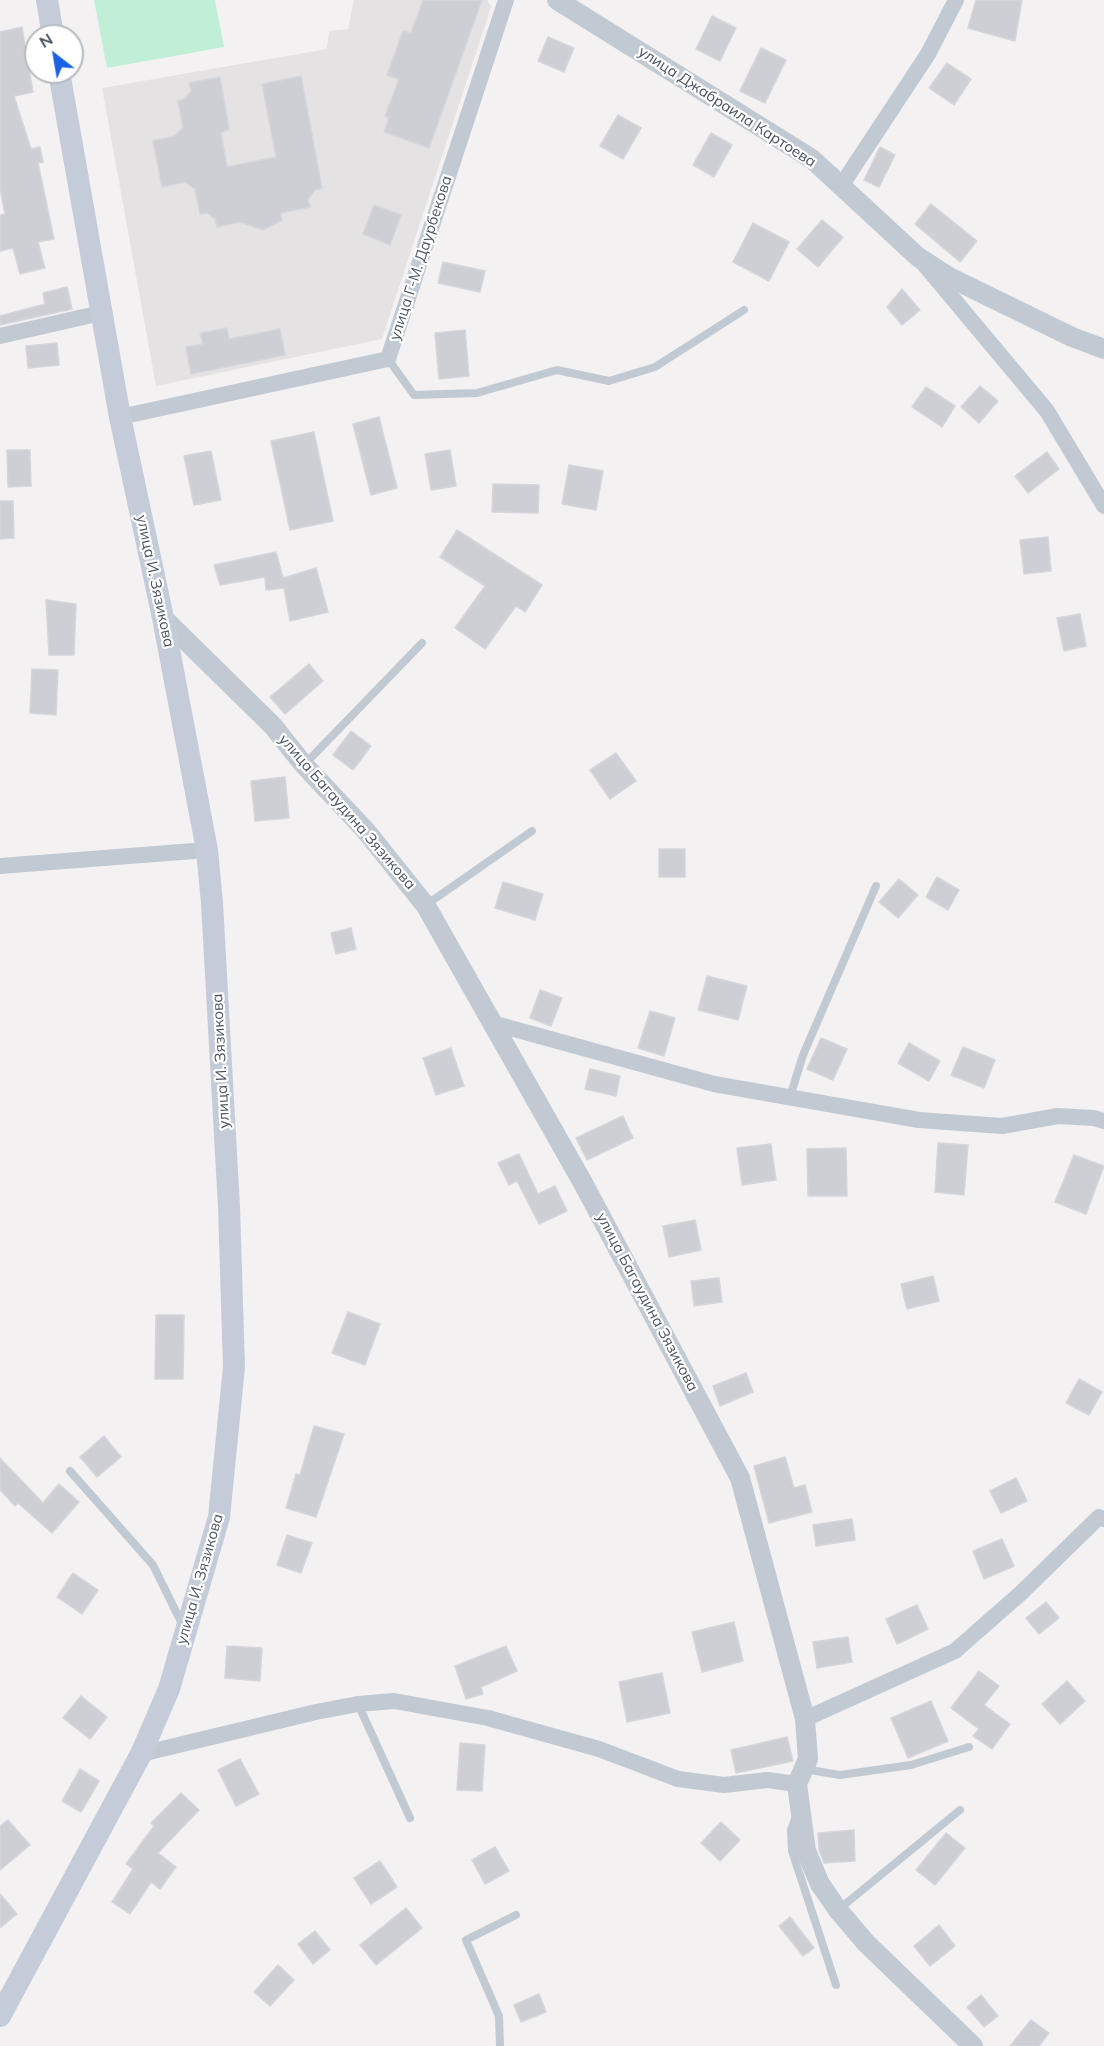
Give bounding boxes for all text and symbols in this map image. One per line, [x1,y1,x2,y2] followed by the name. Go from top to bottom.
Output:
[24,24,84,84] north arrow
[35,29,56,52] text: N
[635,43,819,171] street label: улица Джабраила Картоева
[386,173,456,343] street label: улица Г-М. Даурбекова
[132,513,178,649] street label: улица И. Зязикова
[275,731,419,893] street label: улица Багаудина Зязикова
[208,993,234,1129] street label: улица И. Зязикова
[592,1210,702,1394] street label: улица Багаудина Зязикова
[173,1512,227,1646] street label: улица И. Зязикова

